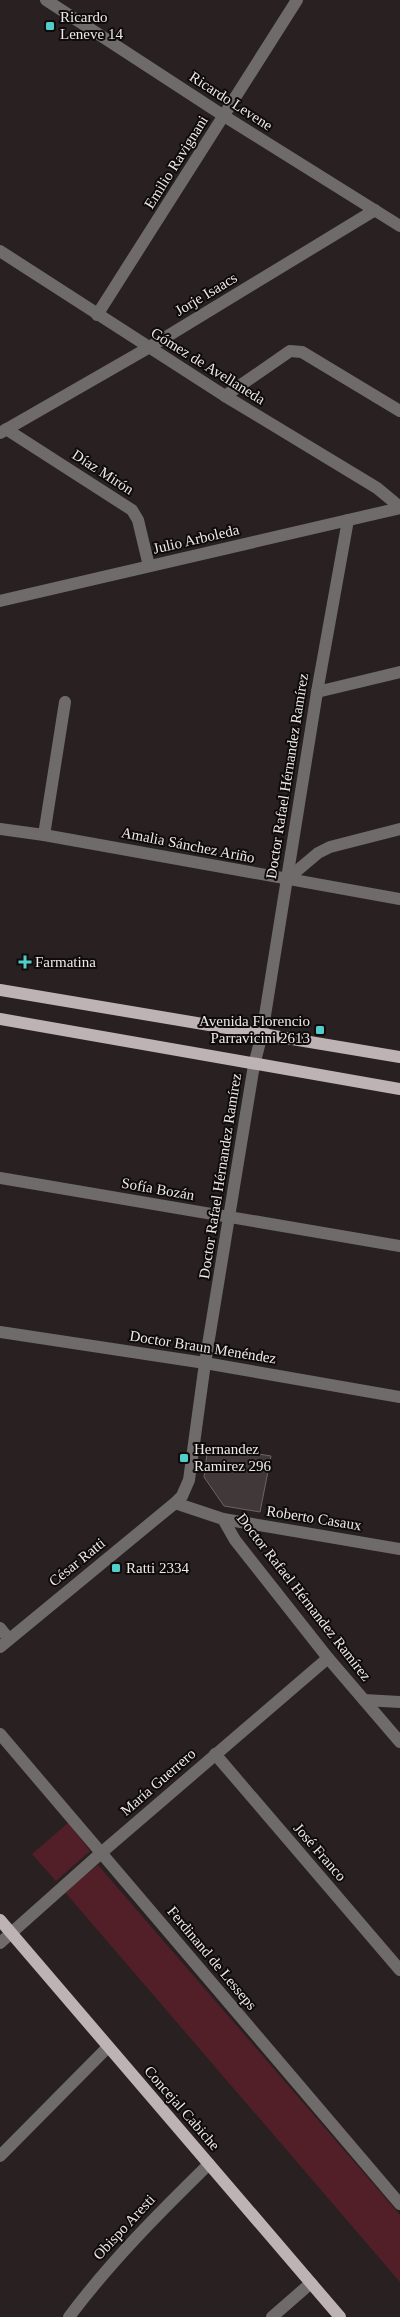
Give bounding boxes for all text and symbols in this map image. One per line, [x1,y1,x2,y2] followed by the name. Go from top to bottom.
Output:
[60,9,123,42] place label: Ricardo Leneve 14
[44,20,56,32] marker: Ricardo Leneve 14
[187,68,276,134] street label: Ricardo Levene
[141,113,211,211] street label: Emilio Ravignani
[172,269,240,319] street label: Jorje Isaacs
[148,324,268,408] street label: Gómez de Avellaneda
[69,446,137,498] street label: Díaz Mirón
[151,521,241,557] street label: Julio Arboleda
[263,672,311,880] street label: Doctor Rafael Hérnandez Ramírez
[120,824,256,866] street label: Amalia Sánchez Ariño
[35,954,96,970] place label: Farmatina
[19,956,31,968] marker: Farmatina
[199,1013,310,1046] place label: Avenida Florencio Parravicini 2613
[314,1024,326,1036] marker: Avenida Florencio Parravicini 2613
[196,1072,244,1280] street label: Doctor Rafael Hérnandez Ramírez
[120,1175,196,1203] street label: Sofía Bozán
[129,1328,278,1367] street label: Doctor Braun Menéndez
[194,1441,272,1474] place label: Hernandez Ramirez 296
[178,1452,190,1464] marker: Hernandez Ramirez 296
[265,1503,363,1534] street label: Roberto Casaux
[234,1510,374,1684] street label: Doctor Rafael Hérnandez Ramírez
[46,1535,108,1589] street label: César Ratti
[126,1560,189,1576] place label: Ratti 2334
[110,1562,122,1574] marker: Ratti 2334
[117,1745,199,1819] street label: María Guerrero
[291,1820,349,1884] street label: José Franco
[164,1903,260,2013] street label: Ferdinand de Lesseps
[141,2063,223,2154] street label: Concejal Cabiche
[90,2191,158,2263] street label: Obispo Aresti

